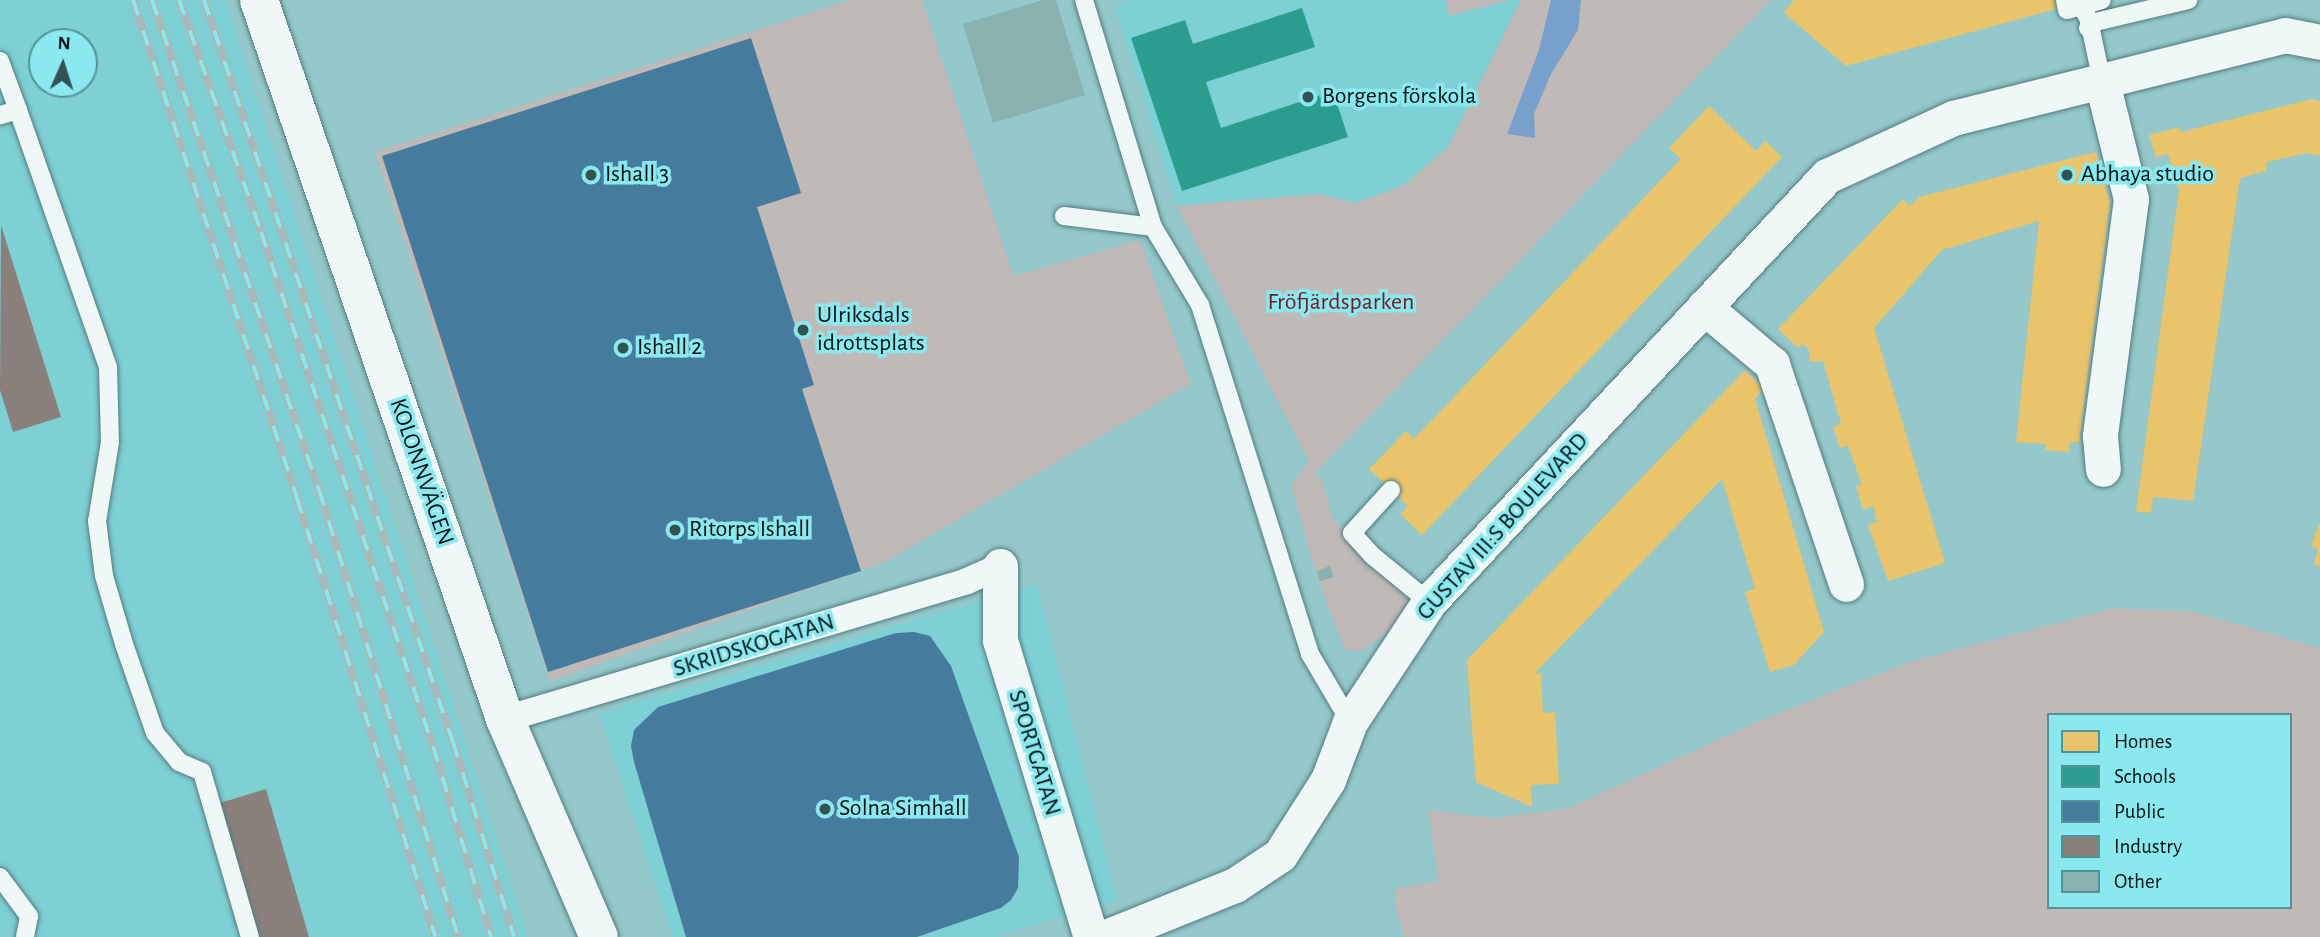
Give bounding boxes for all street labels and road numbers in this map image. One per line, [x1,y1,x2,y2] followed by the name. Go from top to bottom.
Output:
[382,395,460,549] street label: KOLONNVÄGEN
[1411,427,1595,627] street label: GUSTAV III:S BOULEVARD
[670,608,838,684] street label: SKRIDSKOGATAN
[1001,687,1067,819] street label: SPORTGATAN

